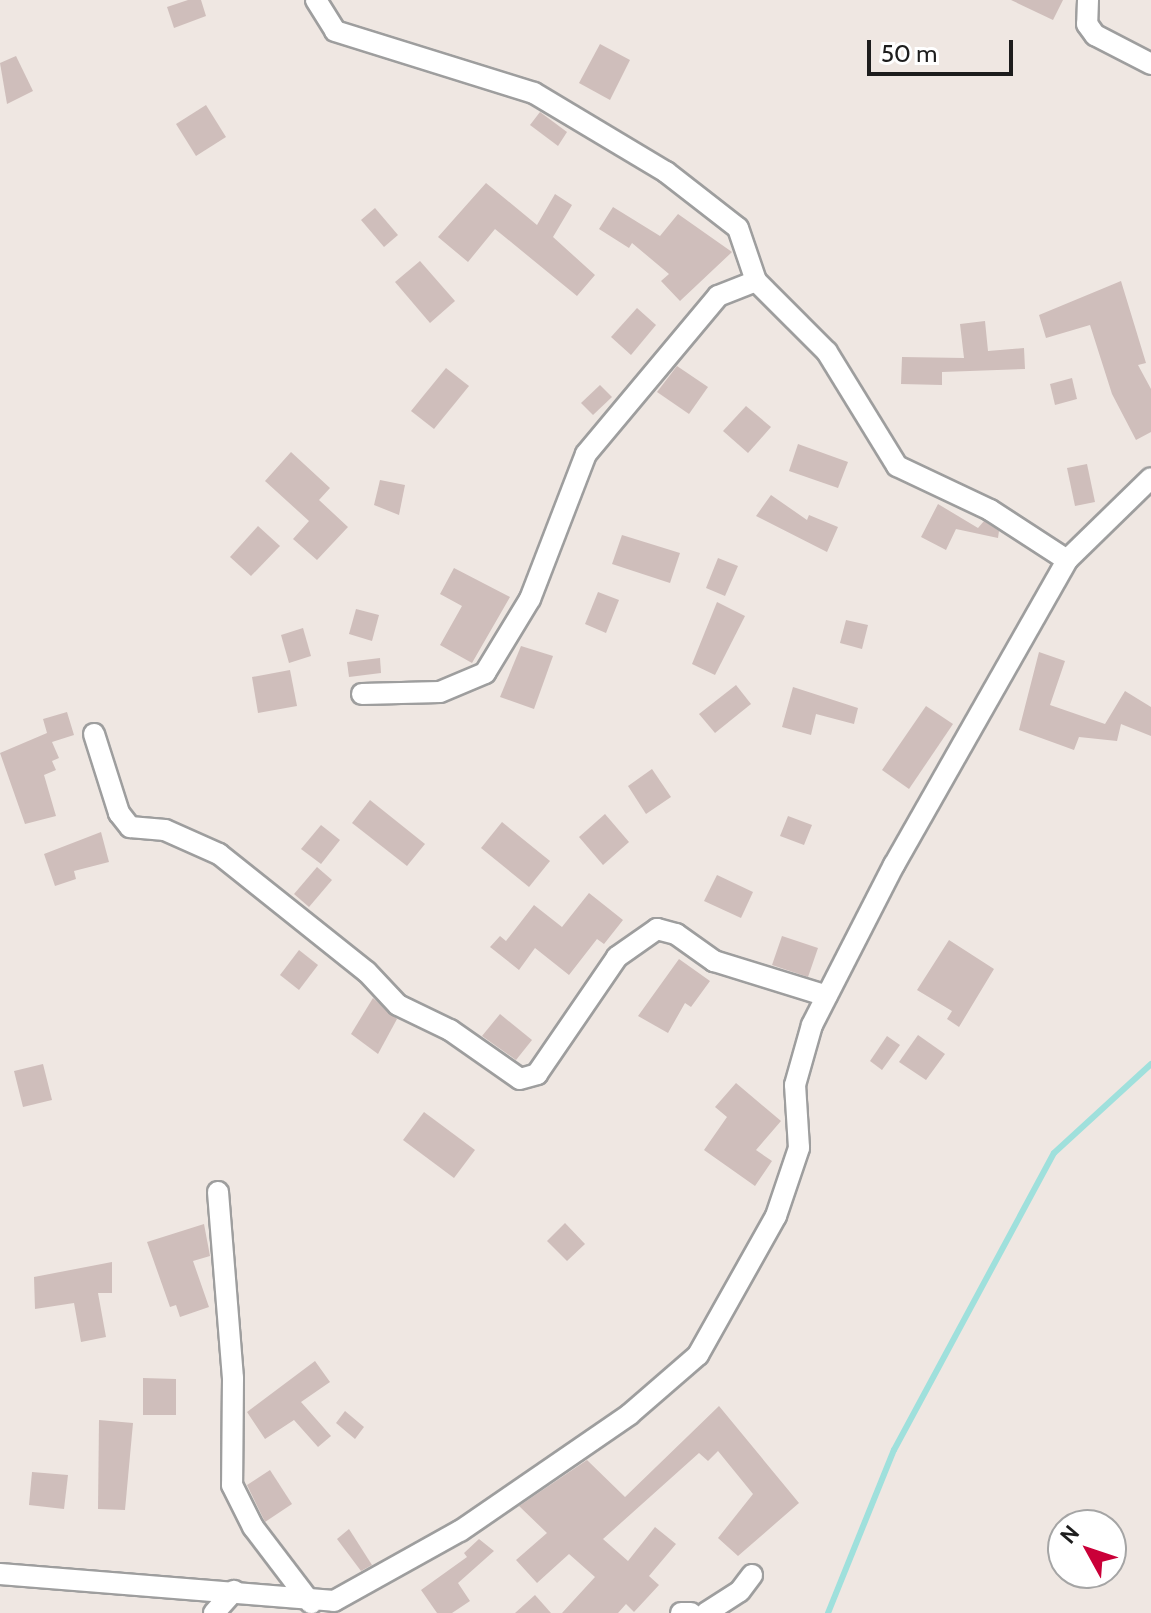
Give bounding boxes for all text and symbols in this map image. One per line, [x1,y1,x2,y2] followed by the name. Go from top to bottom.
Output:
[871,24,1017,74] scale bar
[881,39,937,68] text: 50 m
[1047,1509,1127,1589] north arrow
[1054,1520,1085,1549] text: N

